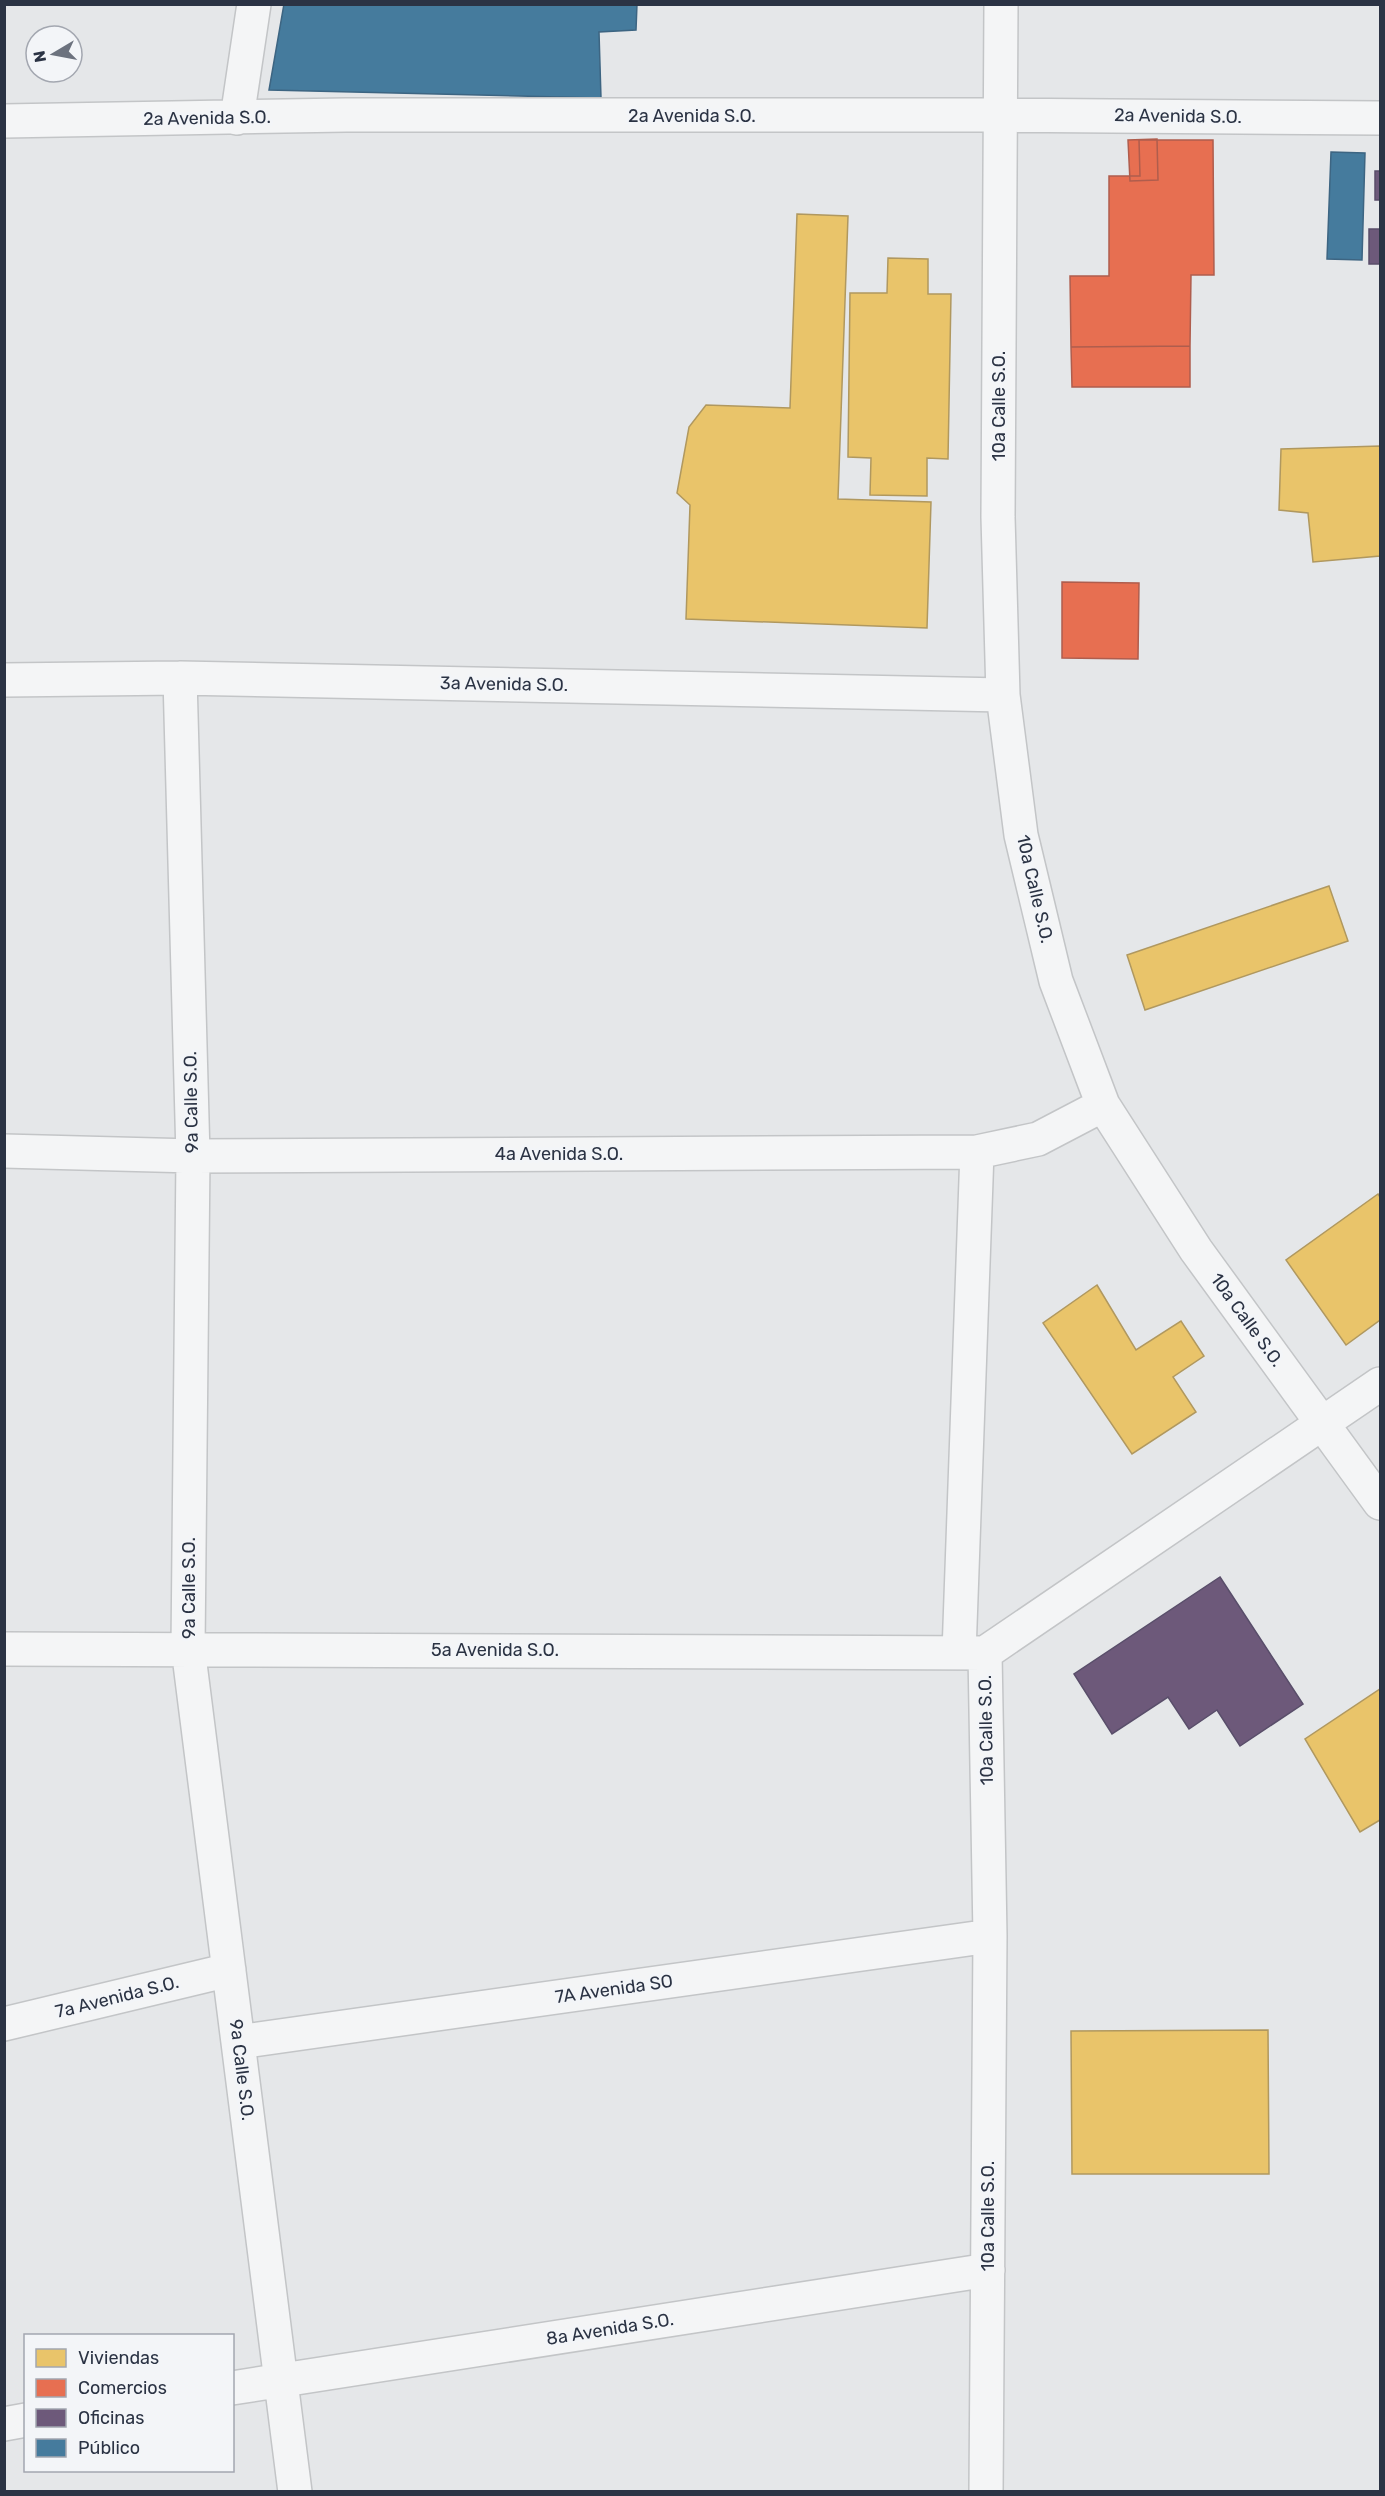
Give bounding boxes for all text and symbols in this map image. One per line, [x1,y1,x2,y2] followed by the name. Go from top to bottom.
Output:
[24,24,84,84] north arrow
[29,49,50,64] text: N
[1114,104,1242,128] street label: 2a Avenida S.O.
[628,105,756,127] street label: 2a Avenida S.O.
[143,106,271,130] street label: 2a Avenida S.O.
[988,351,1010,461] street label: 10a Calle S.O.
[440,672,568,696] street label: 3a Avenida S.O.
[1012,833,1058,945] street label: 10a Calle S.O.
[179,1051,203,1153] street label: 9a Calle S.O.
[495,1143,623,1165] street label: 4a Avenida S.O.
[1206,1269,1288,1371] street label: 10a Calle S.O.
[178,1537,200,1639] street label: 9a Calle S.O.
[431,1639,559,1661] street label: 5a Avenida S.O.
[974,1675,998,1785] street label: 10a Calle S.O.
[554,1970,674,2008] street label: 7A Avenida SO
[53,1971,181,2023] street label: 7a Avenida S.O.
[225,2018,259,2122] street label: 9a Calle S.O.
[977,2161,999,2271] street label: 10a Calle S.O.
[545,2308,675,2350] street label: 8a Avenida S.O.
[24,2334,234,2472] legend
[78,2347,159,2369] text: Viviendas
[78,2377,167,2399] text: Comercios
[78,2407,144,2429] text: Oficinas
[78,2437,140,2459] text: Público

